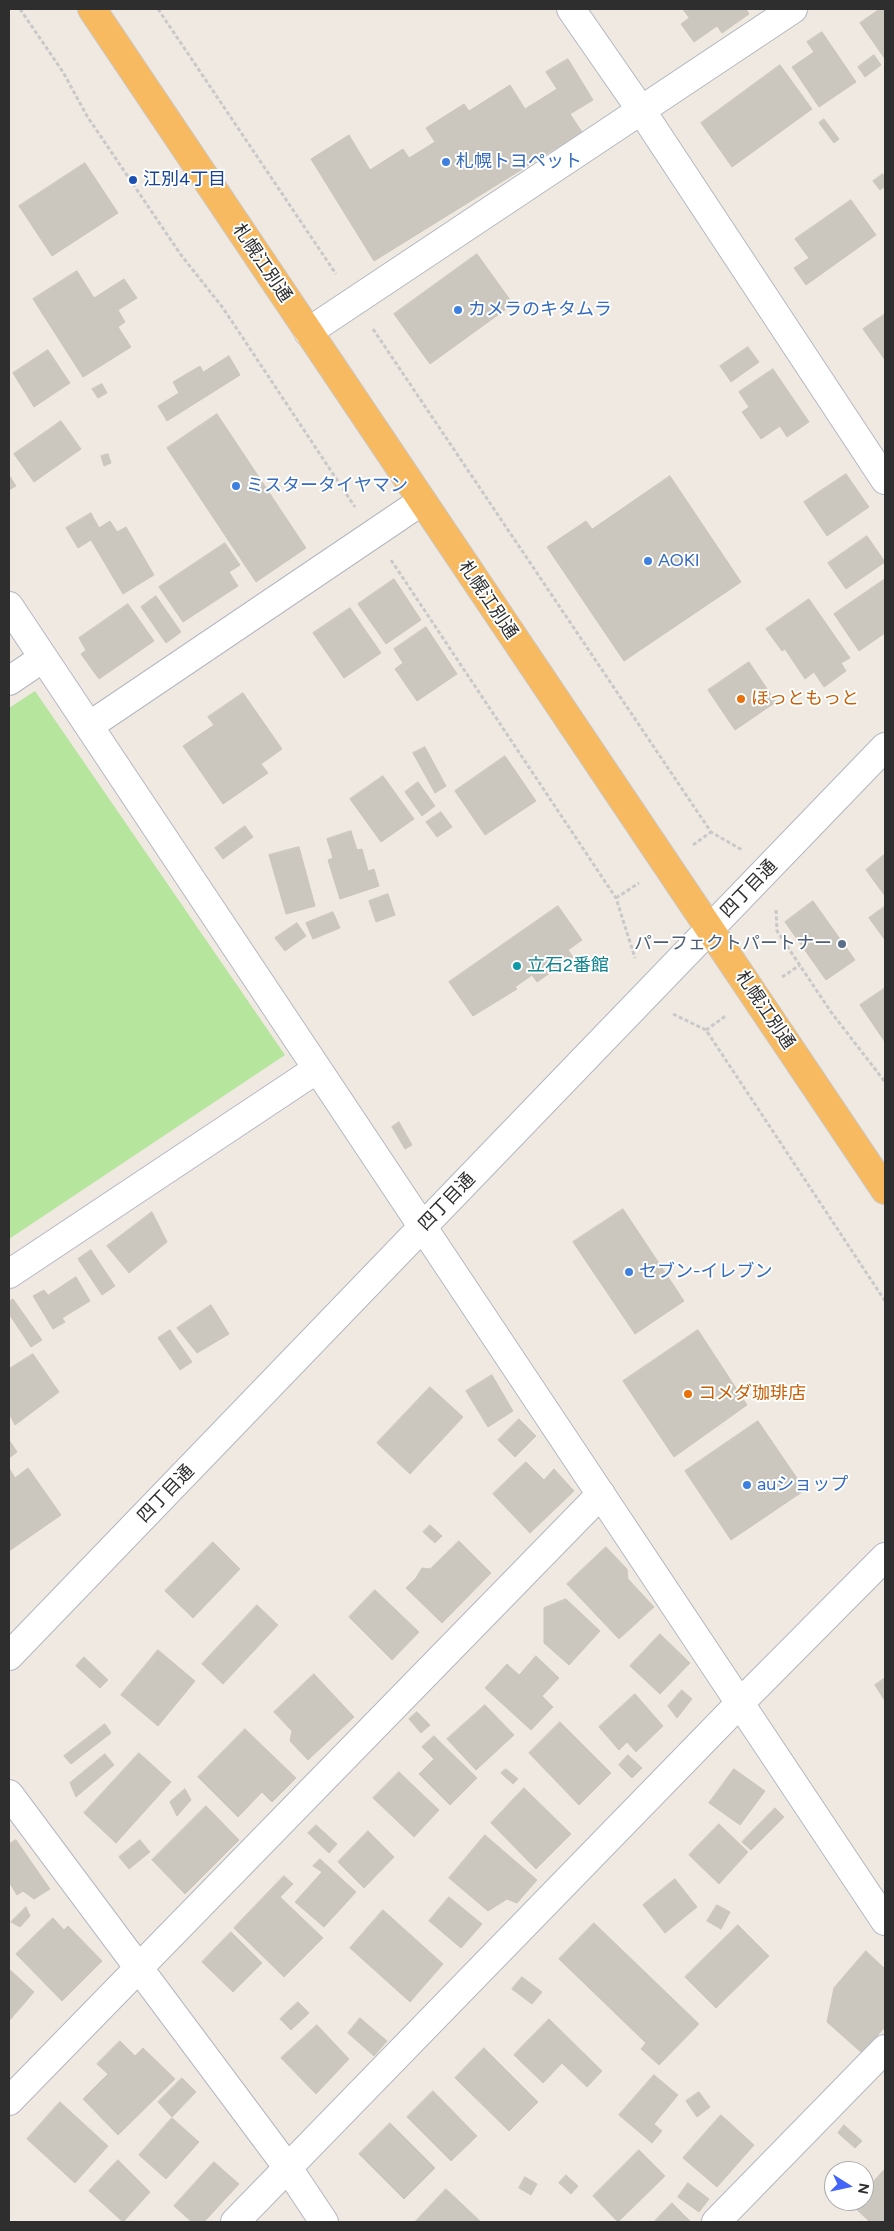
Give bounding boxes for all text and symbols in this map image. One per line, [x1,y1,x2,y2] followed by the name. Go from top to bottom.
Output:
[456,151,582,173] place label: 札幌トヨペット
[440,156,452,168] marker: 札幌トヨペット
[143,169,226,191] place label: 江別4丁目
[127,174,139,186] marker: 江別4丁目
[228,220,296,306] street label: 札幌江別通
[468,299,612,321] place label: カメラのキタムラ
[452,304,464,316] marker: カメラのキタムラ
[246,475,408,497] place label: ミスタータイヤマン
[230,480,242,492] marker: ミスタータイヤマン
[658,550,700,572] place label: AOKI
[642,555,654,567] marker: AOKI
[454,557,522,643] street label: 札幌江別通
[751,688,859,710] place label: ほっともっと
[735,693,747,705] marker: ほっともっと
[716,856,782,922] street label: 四丁目通
[634,933,832,955] place label: パーフェクトパートナー
[836,938,848,950] marker: パーフェクトパートナー
[527,955,609,977] place label: 立石2番館
[511,960,523,972] marker: 立石2番館
[731,967,799,1053] street label: 札幌江別通
[414,1169,480,1235] street label: 四丁目通
[639,1261,773,1283] place label: セブン-イレブン
[623,1266,635,1278] marker: セブン-イレブン
[698,1383,806,1405] place label: コメダ珈琲店
[682,1388,694,1400] marker: コメダ珈琲店
[133,1461,199,1527] street label: 四丁目通
[757,1474,848,1496] place label: auショップ
[741,1479,753,1491] marker: auショップ
[824,2161,874,2211] north arrow
[854,2182,873,2195] text: N

